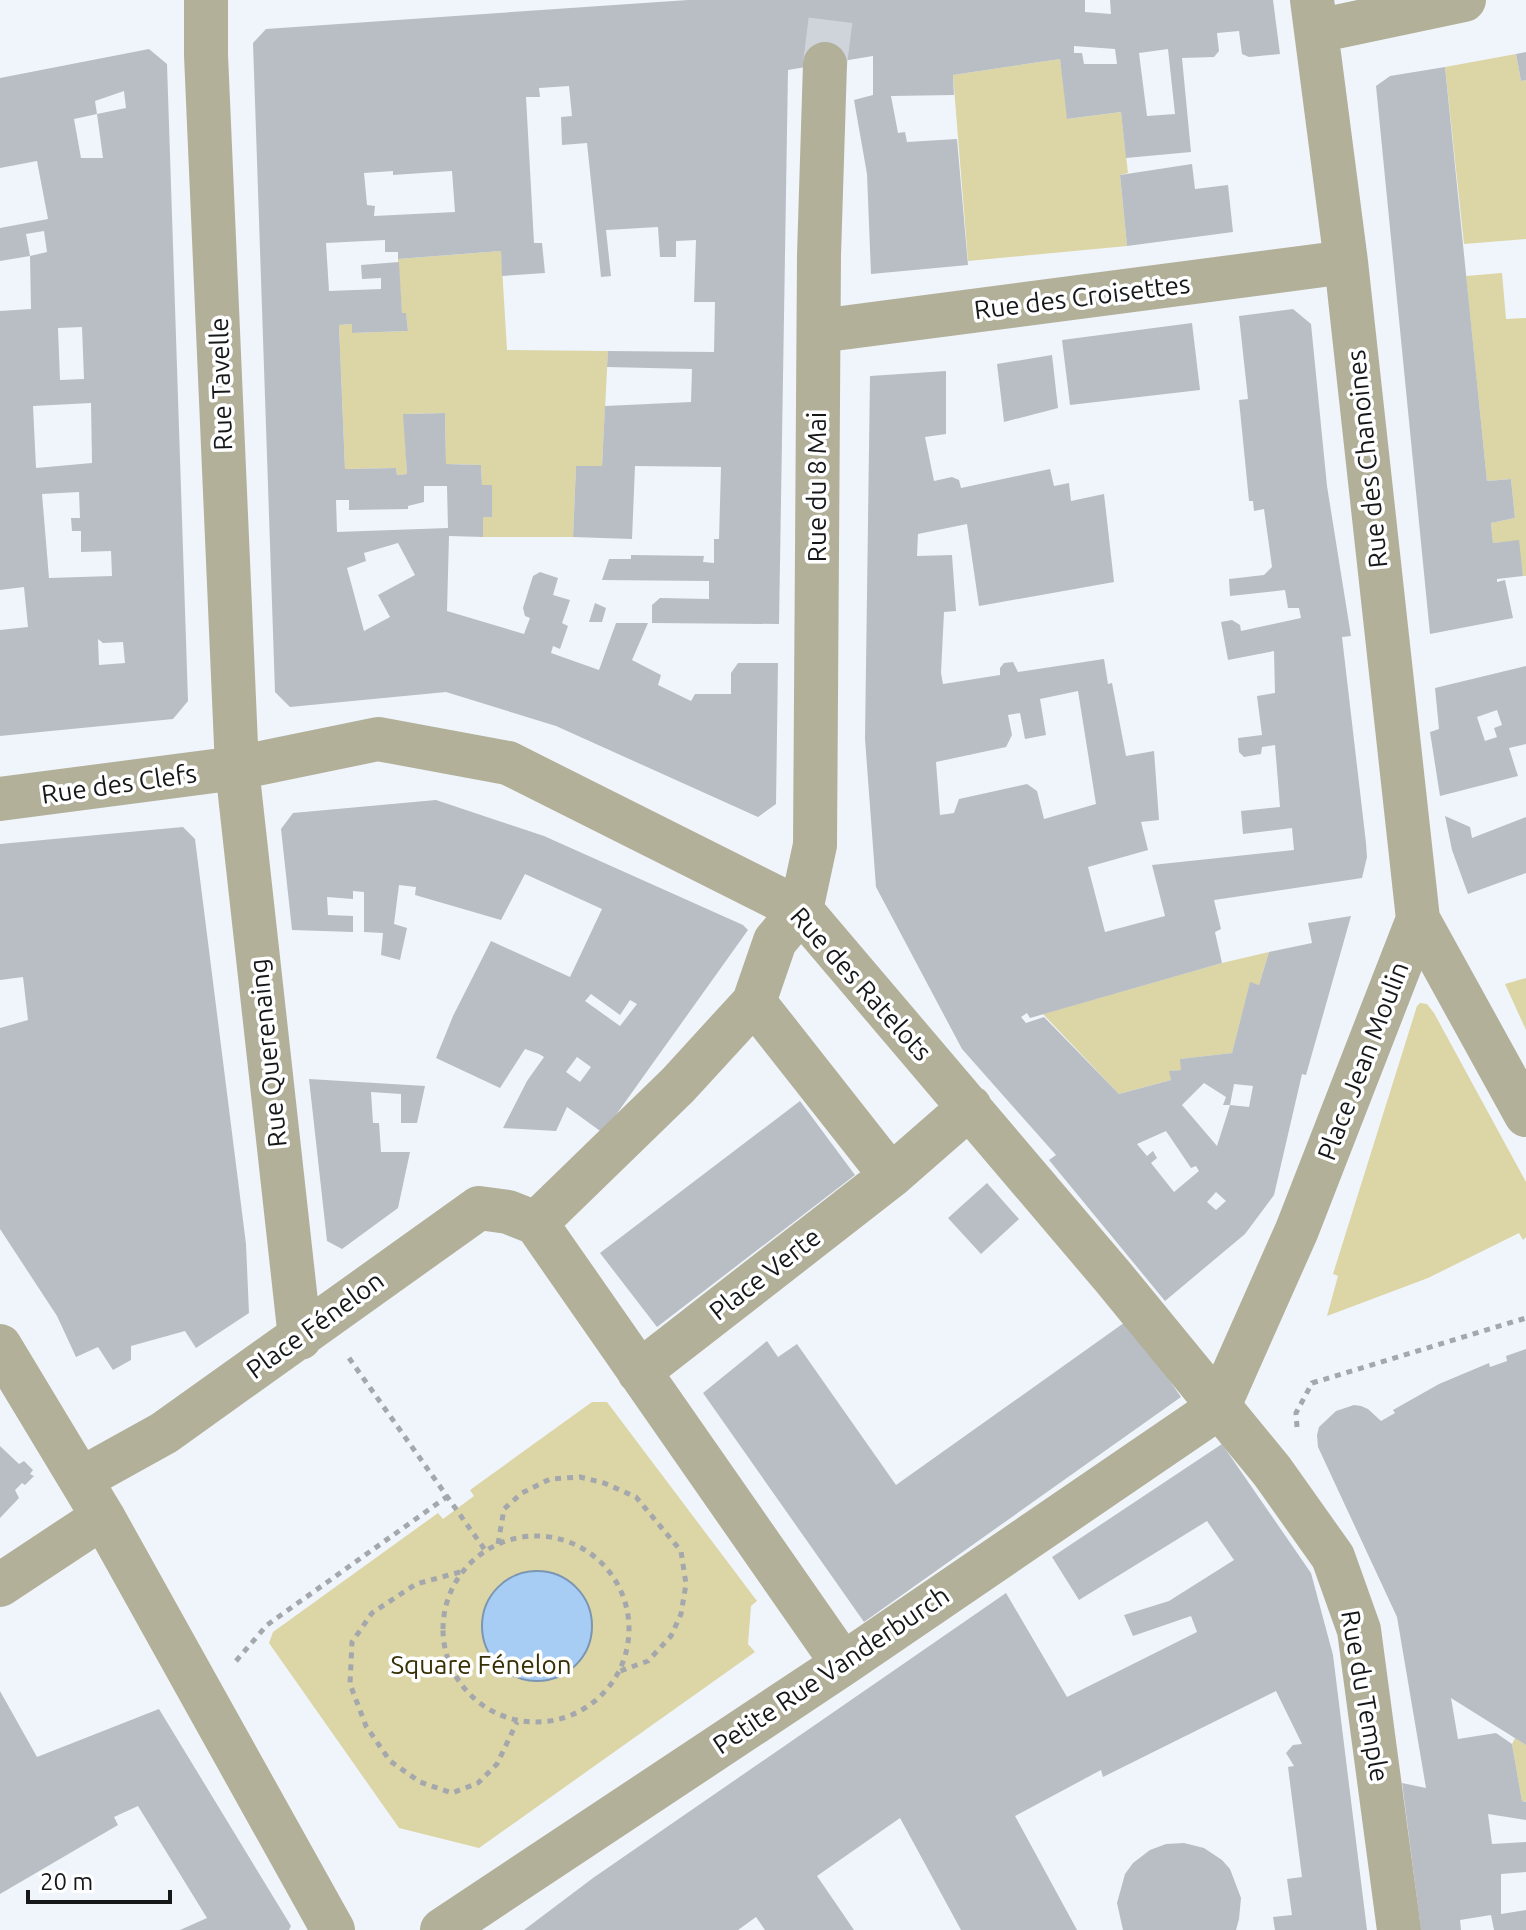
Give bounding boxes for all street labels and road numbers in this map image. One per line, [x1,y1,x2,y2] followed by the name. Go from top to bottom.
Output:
[972,269,1191,324] street label: Rue des Croisettes
[204,317,237,451] street label: Rue Tavelle
[1341,349,1392,570] street label: Rue des Chanoines
[802,412,831,562] street label: Rue du 8 Mai
[39,758,198,809] street label: Rue des Clefs
[785,901,938,1066] street label: Rue des Ratelots
[243,957,292,1149] street label: Rue Querenaing
[1311,958,1414,1164] street label: Place Jean Moulin
[704,1221,826,1326] street label: Place Verte
[241,1265,389,1384] street label: Place Fénelon
[707,1580,954,1759] street label: Petite Rue Vanderburch
[1336,1608,1395,1784] street label: Rue du Temple

